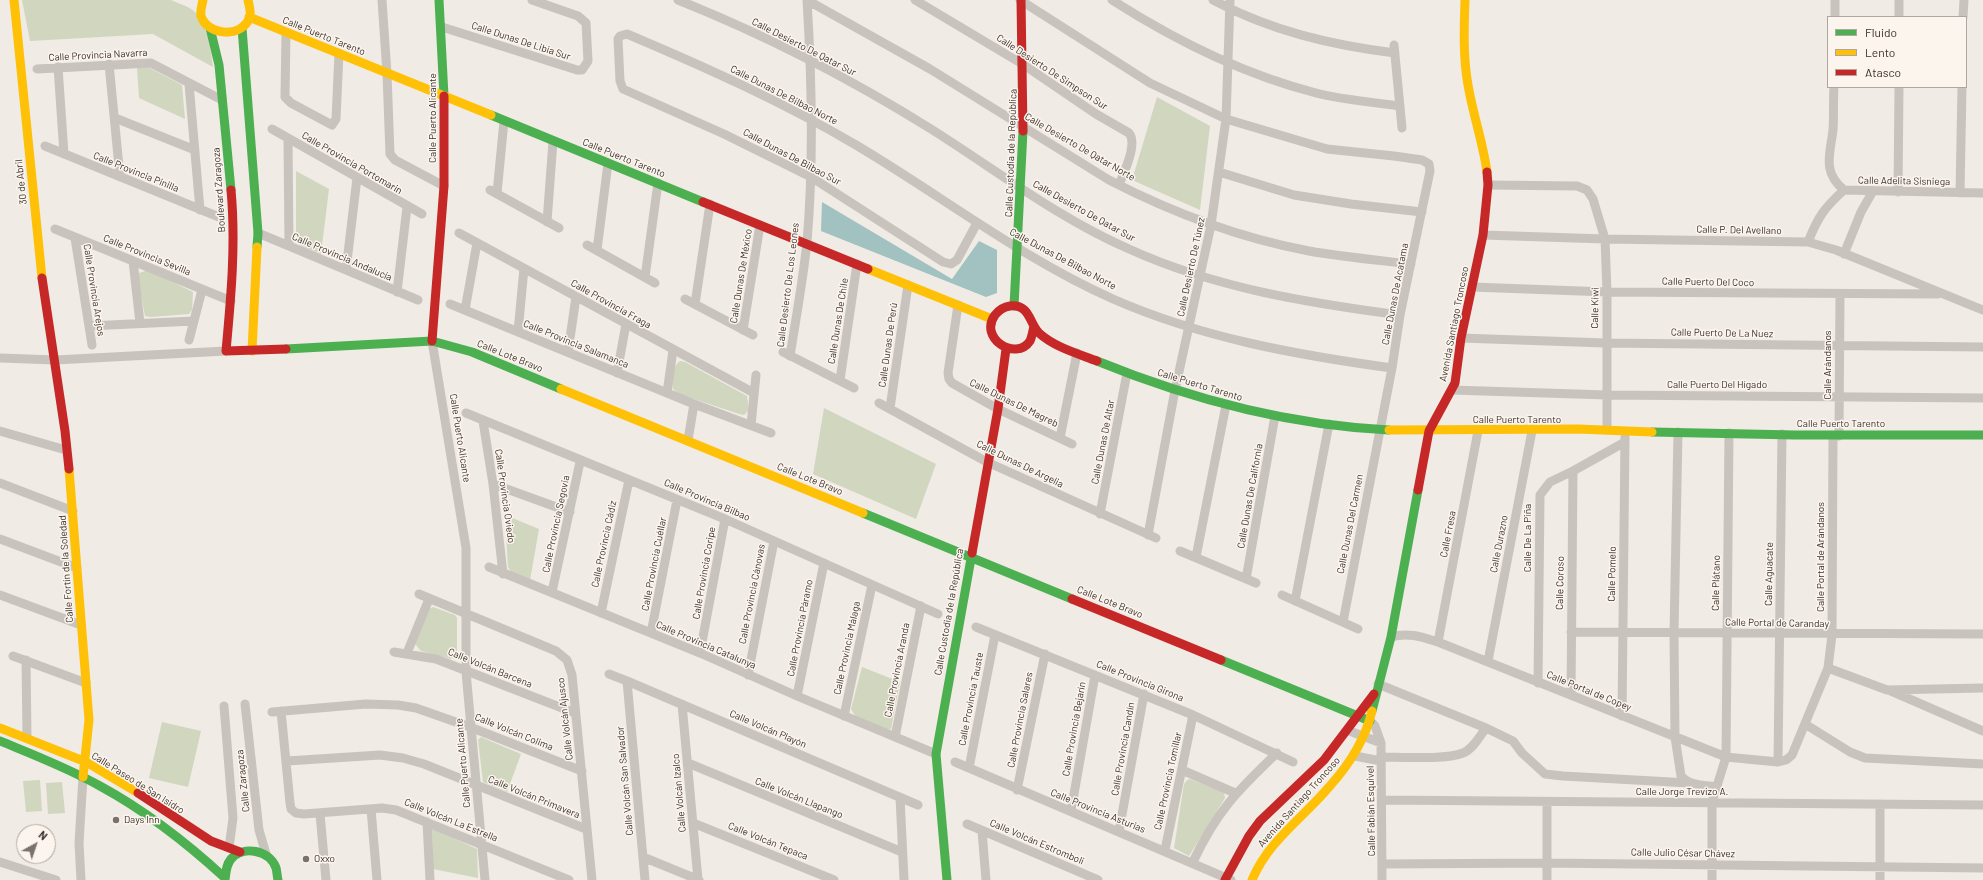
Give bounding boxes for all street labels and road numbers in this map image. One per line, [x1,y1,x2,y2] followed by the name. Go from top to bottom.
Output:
[281,14,367,58] street label: Calle Puerto Tarento
[750,15,858,79] street label: Calle Desierto De Qatar Sur
[470,19,572,63] street label: Calle Dunas De Libia Sur
[994,32,1110,112] street label: Calle Desierto De Simpson Sur
[48,46,148,64] street label: Calle Provincia Navarra
[728,63,840,127] street label: Calle Dunas De Bilbao Norte
[427,73,439,163] street label: Calle Puerto Alicante
[1003,89,1019,217] street label: Calle Custodia de la República
[1023,110,1137,184] street label: Calle Desierto De Qatar Norte
[741,126,843,188] street label: Calle Dunas De Bilbao Sur
[300,129,404,197] street label: Calle Provincia Portomarin
[581,136,667,180] street label: Calle Puerto Tarento
[210,147,228,233] street label: Boulevard Zaragoza
[91,149,181,195] street label: Calle Provincia Pinilla
[13,159,29,205] street label: 30 de Abril
[1858,174,1950,188] street label: Calle Adelita Sisniega
[1031,178,1137,244] street label: Calle Desierto De Qatar Sur
[1175,216,1207,318] street label: Calle Desierto De Túnez
[774,222,802,348] street label: Calle Desierto De Los Leones
[1696,223,1782,237] street label: Calle P. Del Avellano
[1008,226,1118,292] street label: Calle Dunas De Bilbao Norte
[728,228,754,324] street label: Calle Dunas De México
[290,231,394,283] street label: Calle Provincia Andalucía
[101,232,193,278] street label: Calle Provincia Sevilla
[1379,242,1411,346] street label: Calle Dunas De Acatama
[81,243,107,337] street label: Calle Provincia Arejos
[1437,265,1471,383] street label: Avenida Santiago Troncoso
[1662,275,1754,289] street label: Calle Puerto Del Coco
[569,277,653,331] street label: Calle Provincia Fraga
[825,277,851,365] street label: Calle Dunas De Chile
[1589,287,1601,329] street label: Calle Kiwi
[876,302,900,388] street label: Calle Dunas De Perú
[522,317,630,371] street label: Calle Provincia Salamanca
[1671,326,1773,340] street label: Calle Puerto De La Nuez
[1822,330,1834,400] street label: Calle Arándanos
[475,337,545,375] street label: Calle Lote Bravo
[1156,366,1244,404] street label: Calle Puerto Tarento
[968,376,1060,430] street label: Calle Dunas De Magreb
[1667,379,1767,391] street label: Calle Puerto Del Hígado
[447,393,473,483] street label: Calle Puerto Alicante
[1089,399,1117,485] street label: Calle Dunas De Altar
[1473,414,1561,426] street label: Calle Puerto Tarento
[1797,418,1885,430] street label: Calle Puerto Tarento
[974,438,1066,490] street label: Calle Dunas De Argelia
[1235,443,1265,549] street label: Calle Dunas De California
[492,448,518,544] street label: Calle Provincia Oviedo
[775,460,845,498] street label: Calle Lote Bravo
[1334,473,1366,575] street label: Calle Dunas Del Carmen
[540,474,572,574] street label: Calle Provincia Segovia
[662,476,752,524] street label: Calle Provincia Bilbao
[589,499,619,589] street label: Calle Provincia Cádiz
[1815,502,1827,612] street label: Calle Portal de Arándanos
[1522,504,1534,572] street label: Calle De La Piña
[1438,510,1458,558] street label: Calle Fresa
[1488,514,1510,574] street label: Calle Durazno
[56,515,76,623] street label: Calle Fortín de la Soledad
[639,516,669,612] street label: Calle Provincia Cuéllar
[690,526,718,620] street label: Calle Provincia Coripe
[1762,542,1776,606] street label: Calle Aguacate
[736,543,768,645] street label: Calle Provincia Cánovas
[1606,546,1618,602] street label: Calle Pomelo
[932,548,966,676] street label: Calle Custodia de la República
[1710,555,1722,611] street label: Calle Plátano
[1554,556,1566,610] street label: Calle Coroso
[785,578,815,678] street label: Calle Provincia Páramo
[1075,583,1145,621] street label: Calle Lote Bravo
[831,600,863,696] street label: Calle Provincia Málaga
[1725,616,1829,630] street label: Calle Portal de Caranday
[654,618,758,672] street label: Calle Provincia Catalunya
[882,622,912,718] street label: Calle Provincia Aranda
[446,646,534,690] street label: Calle Volcán Barcena
[956,651,986,747] street label: Calle Provincia Tauste
[1094,658,1186,704] street label: Calle Provincia Girona
[1545,668,1633,714] street label: Calle Portal de Copey
[1005,671,1035,769] street label: Calle Provincia Salares
[555,677,575,761] street label: Calle Volcán Ajusco
[1060,681,1088,777] street label: Calle Provincia Bejarín
[1109,701,1137,797] street label: Calle Provincia Candín
[728,707,808,751] street label: Calle Volcán Playón
[473,711,555,753] street label: Calle Volcán Colima
[453,718,473,808] street label: Calle Puerto Alicante
[614,726,636,836] street label: Calle Volcán San Salvador
[1152,731,1184,831] street label: Calle Provincia Tomillar
[234,749,252,813] street label: Calle Zaragoza
[89,750,187,816] street label: Calle Paseo de San Isidro
[670,753,688,833] street label: Calle Volcán Izalco
[1255,755,1343,849] street label: Avenida Santiago Troncoso
[1364,766,1378,856] street label: Calle Fabián Esquivel
[486,773,582,821] street label: Calle Volcán Primavera
[753,775,845,821] street label: Calle Volcán Llapango
[1049,786,1147,836] street label: Calle Provincia Asturias
[1636,786,1728,798] street label: Calle Jorge Trevizo A.
[402,796,500,844] street label: Calle Volcán La Estrella
[988,817,1086,867] street label: Calle Volcán Estromboli
[726,819,810,863] street label: Calle Volcán Tepaca
[1631,846,1735,860] street label: Calle Julio César Chávez

